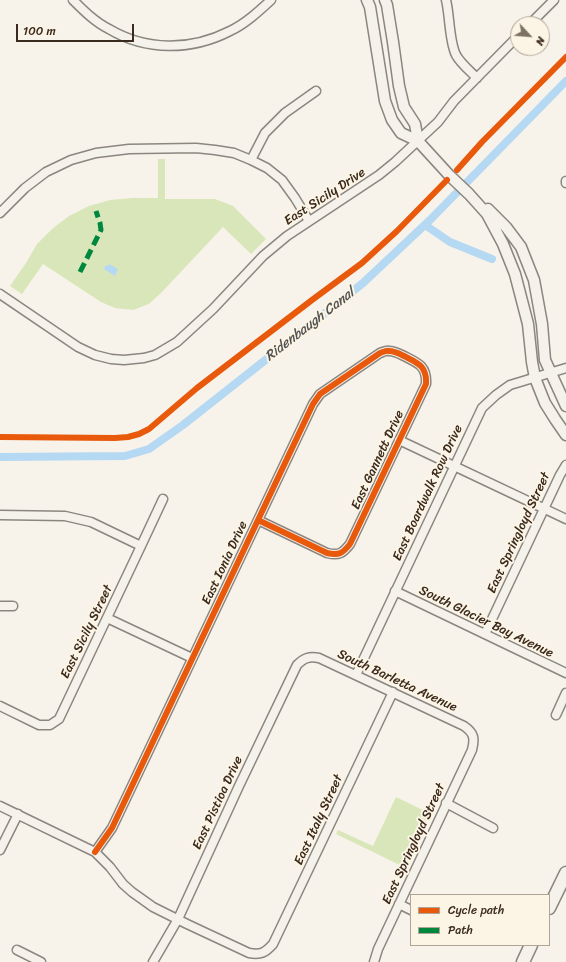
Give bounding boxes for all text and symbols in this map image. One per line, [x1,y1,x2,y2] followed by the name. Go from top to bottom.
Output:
[18,16,136,42] scale bar
[510,16,550,56] north arrow
[23,20,56,42] text: 100 m
[530,33,551,49] text: N
[281,165,369,229] street label: East Sicily Drive
[262,285,358,365] water label: Ridenbaugh Canal
[348,408,408,512] street label: East Gannett Drive
[390,423,466,563] street label: East Boardwalk Row Drive
[484,470,554,596] street label: East Springloyd Street
[199,519,251,607] street label: East Ionia Drive
[58,583,116,681] street label: East Sicily Street
[416,583,556,661] street label: South Glacier Bay Avenue
[335,646,459,716] street label: South Barletta Avenue
[190,754,246,852] street label: East Pistioa Drive
[291,772,347,868] street label: East Italy Street
[379,781,449,907] street label: East Springloyd Street
[410,894,550,946] legend
[448,899,504,921] text: Cycle path
[448,919,473,941] text: Path

